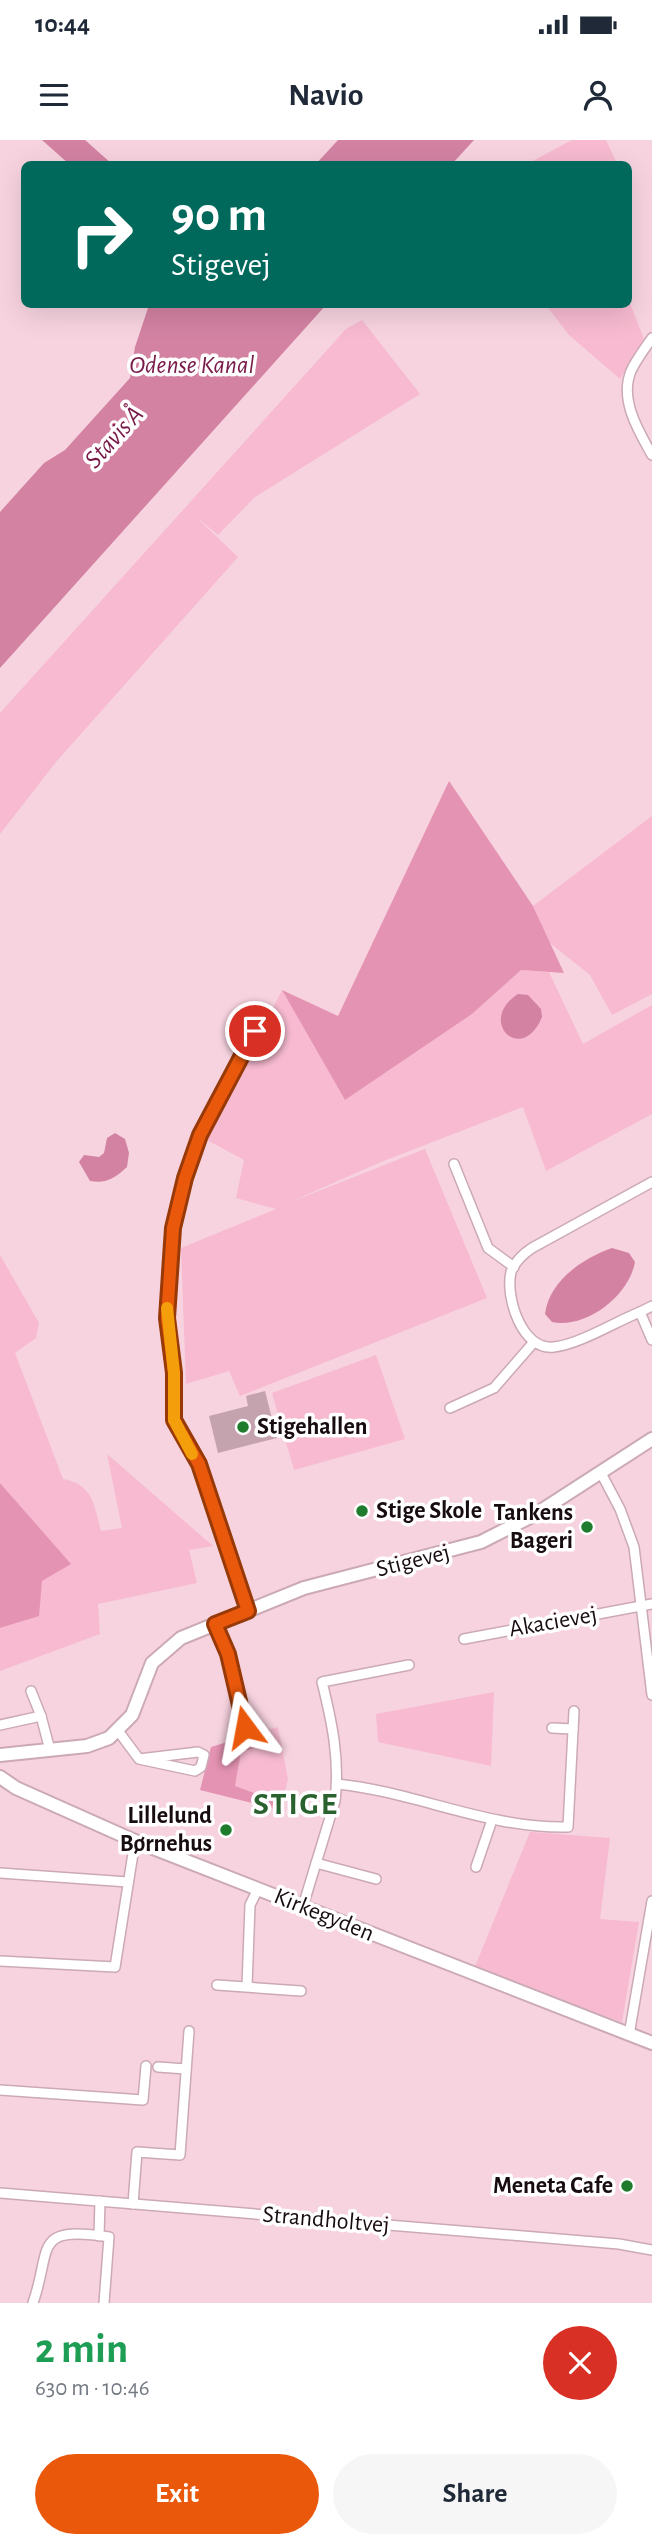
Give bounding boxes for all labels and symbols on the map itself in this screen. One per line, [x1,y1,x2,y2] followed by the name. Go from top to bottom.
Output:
[129,352,255,378] water label: Odense Kanal
[78,400,148,473] water label: Stavis Å
[225,1001,285,1061] pin
[257,1415,367,1439] place label: Stigehallen
[235,1419,251,1435] marker: Stigehallen
[376,1499,482,1523] place label: Stige Skole
[494,1501,573,1553] place label: Tankens Bageri
[354,1503,370,1519] marker: Stige Skole
[579,1519,595,1535] marker: Tankens Bageri
[374,1540,452,1582] street label: Stigevej
[507,1602,599,1642] street label: Akacievej
[208,1690,282,1764] position arrow
[253,1788,339,1820] district label: STIGE
[120,1804,212,1856] place label: Lillelund Børnehus
[218,1822,234,1838] marker: Lillelund Børnehus
[271,1884,377,1946] street label: Kirkegyden
[493,2174,613,2198] place label: Meneta Cafe
[619,2178,635,2194] marker: Meneta Cafe
[262,2203,390,2237] street label: Strandholtvej

